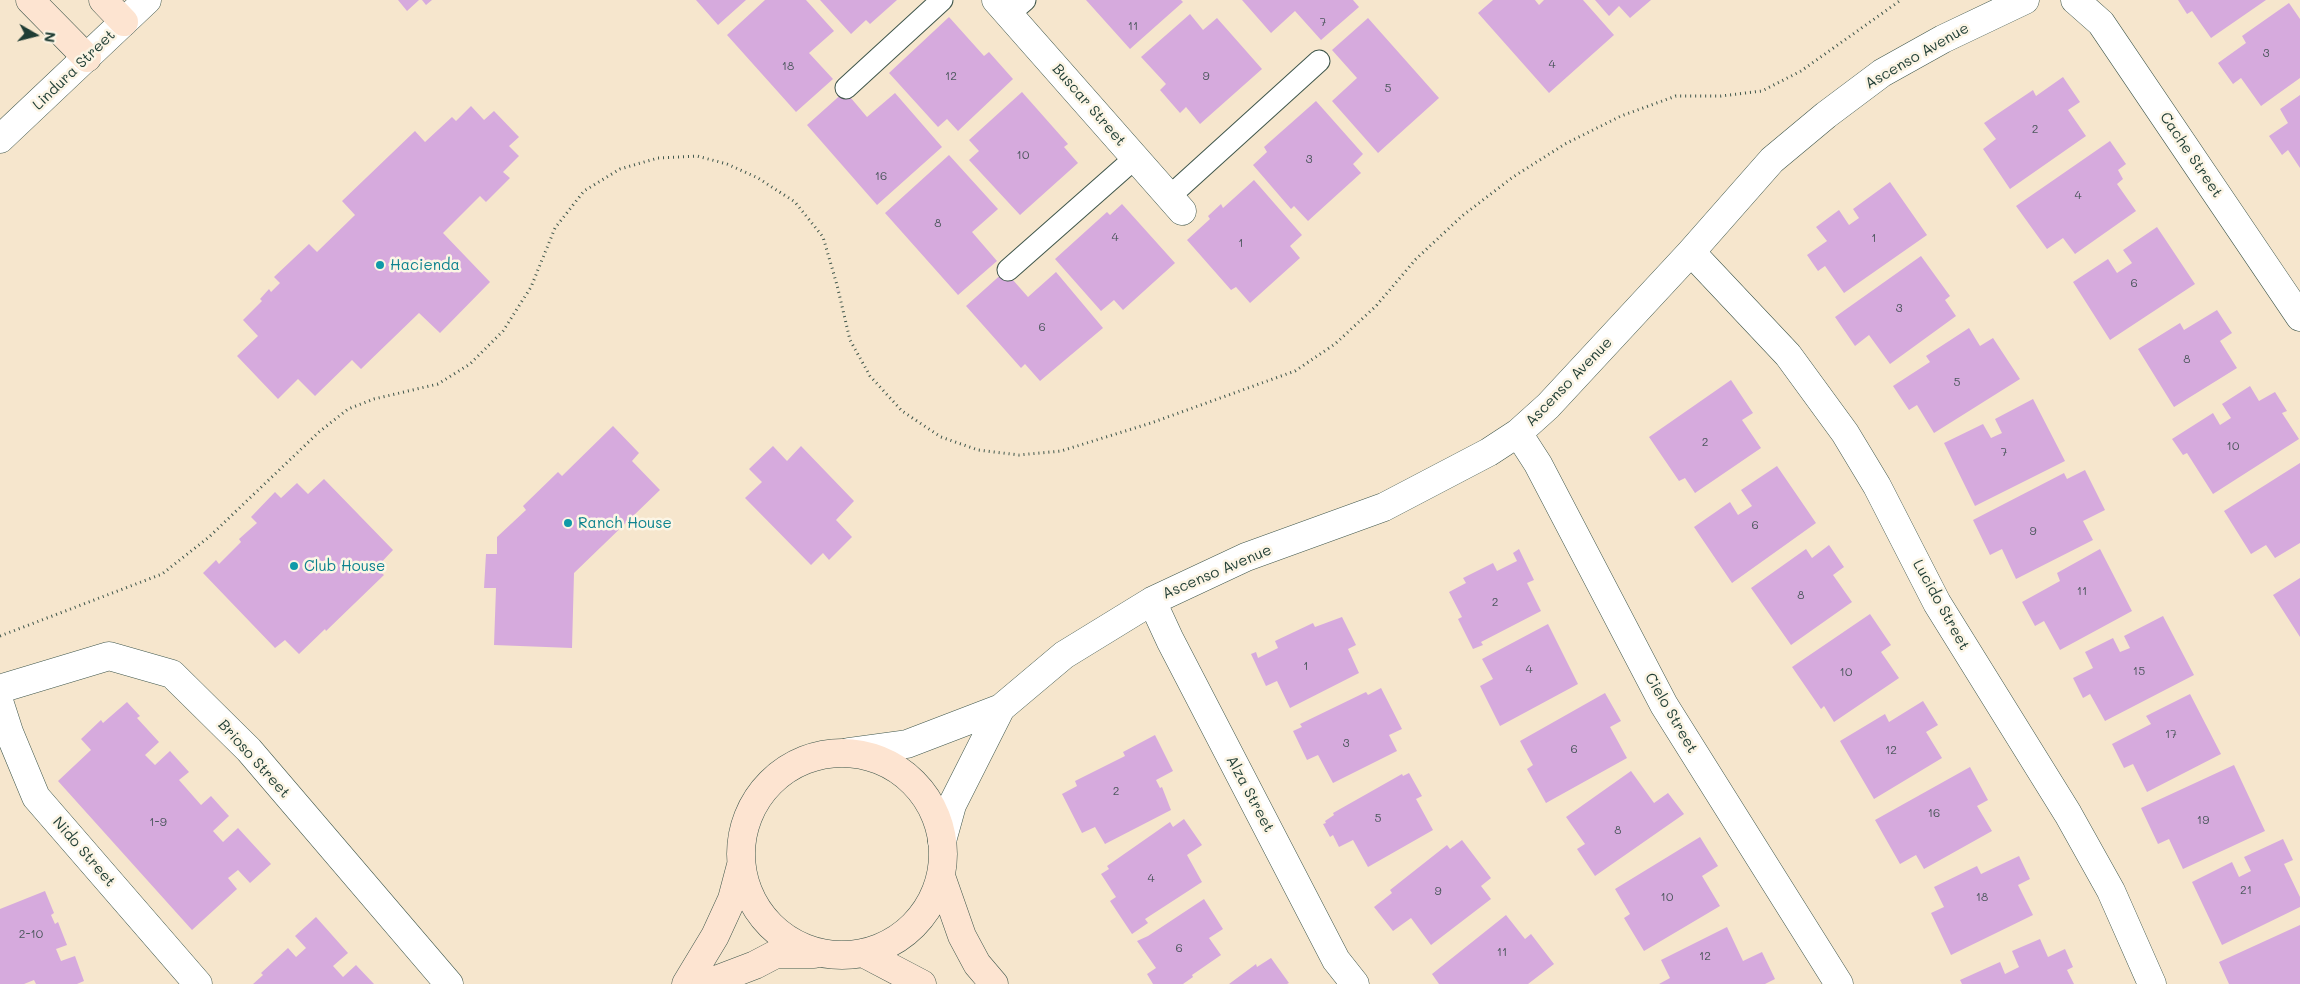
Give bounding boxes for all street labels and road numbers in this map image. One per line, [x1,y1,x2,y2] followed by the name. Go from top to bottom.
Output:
[1862,19,1972,93] street label: Ascenso Avenue
[29,26,119,114] street label: Lindura Street
[1048,60,1130,150] street label: Buscar Street
[2156,109,2226,201] street label: Cache Street
[1522,334,1616,430] street label: Ascenso Avenue
[1160,541,1274,603] street label: Ascenso Avenue
[1909,557,1973,653] street label: Lucido Street
[1641,670,1701,756] street label: Cielo Street
[214,716,294,802] street label: Brioso Street
[1222,753,1278,835] street label: Alza Street
[49,813,119,891] street label: Nido Street

